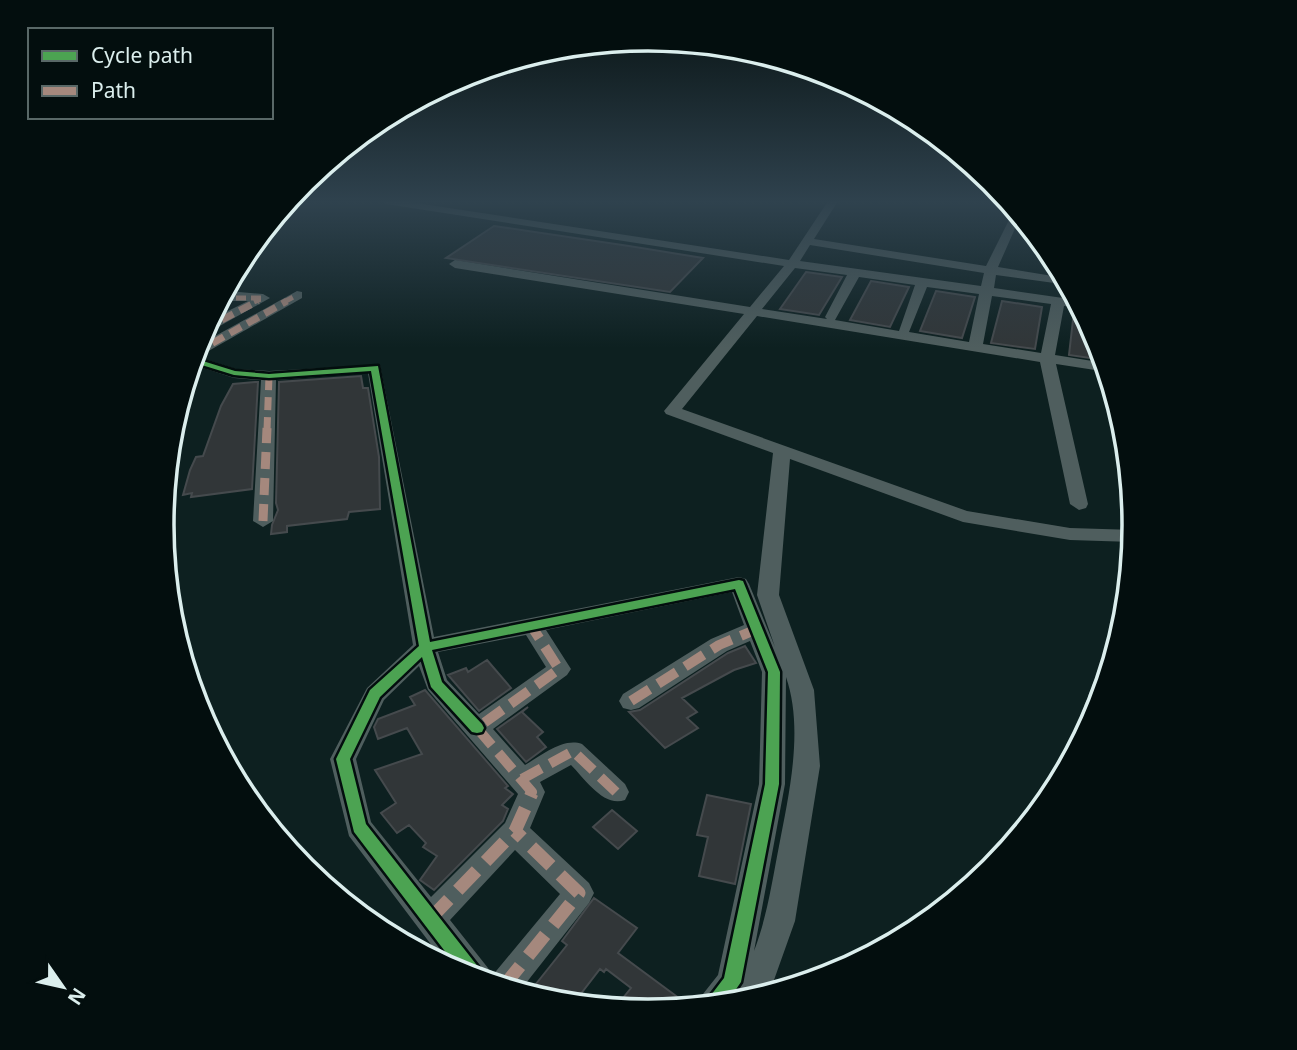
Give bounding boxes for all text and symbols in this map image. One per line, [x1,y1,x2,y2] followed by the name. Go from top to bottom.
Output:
[28,28,273,119] legend
[91,41,193,69] text: Cycle path
[91,76,136,104] text: Path
[28,952,98,1022] north arrow
[62,983,92,1010] text: N

